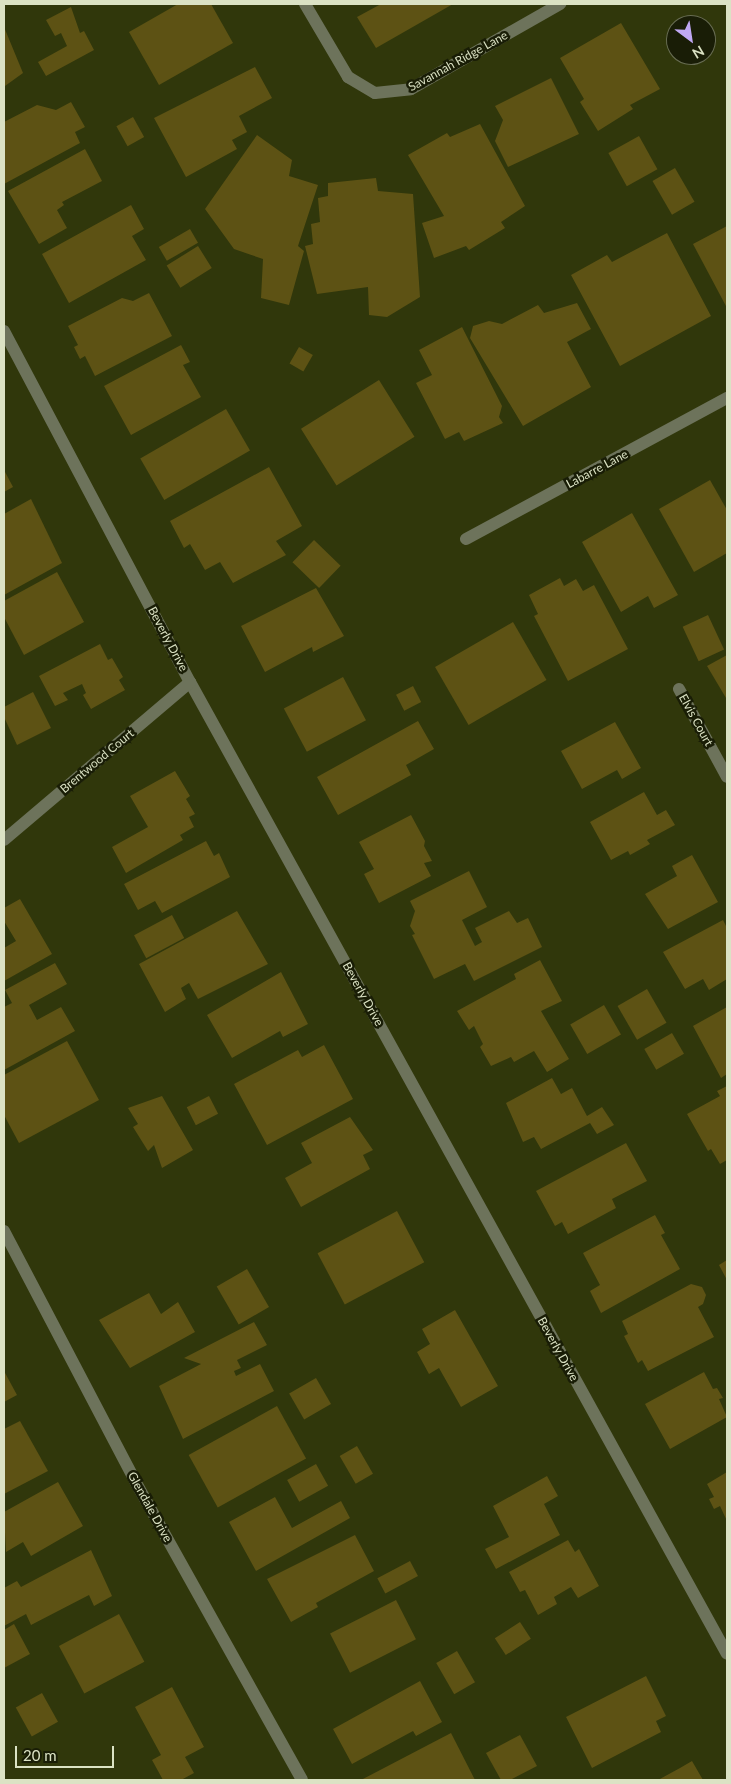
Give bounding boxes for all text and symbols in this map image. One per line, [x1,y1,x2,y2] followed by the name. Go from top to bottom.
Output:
[666,15,716,65] north arrow
[406,28,510,94] street label: Savannah Ridge Lane
[689,42,707,62] text: N
[564,447,630,491] street label: Labarre Lane
[145,604,191,674] street label: Beverly Drive
[676,692,716,748] street label: Elvis Court
[57,726,137,796] street label: Brentwood Court
[339,959,387,1029] street label: Beverly Drive
[534,1314,582,1384] street label: Beverly Drive
[125,1469,175,1545] street label: Glendale Drive
[18,1736,116,1768] scale bar
[23,1746,57,1764] text: 20 m

